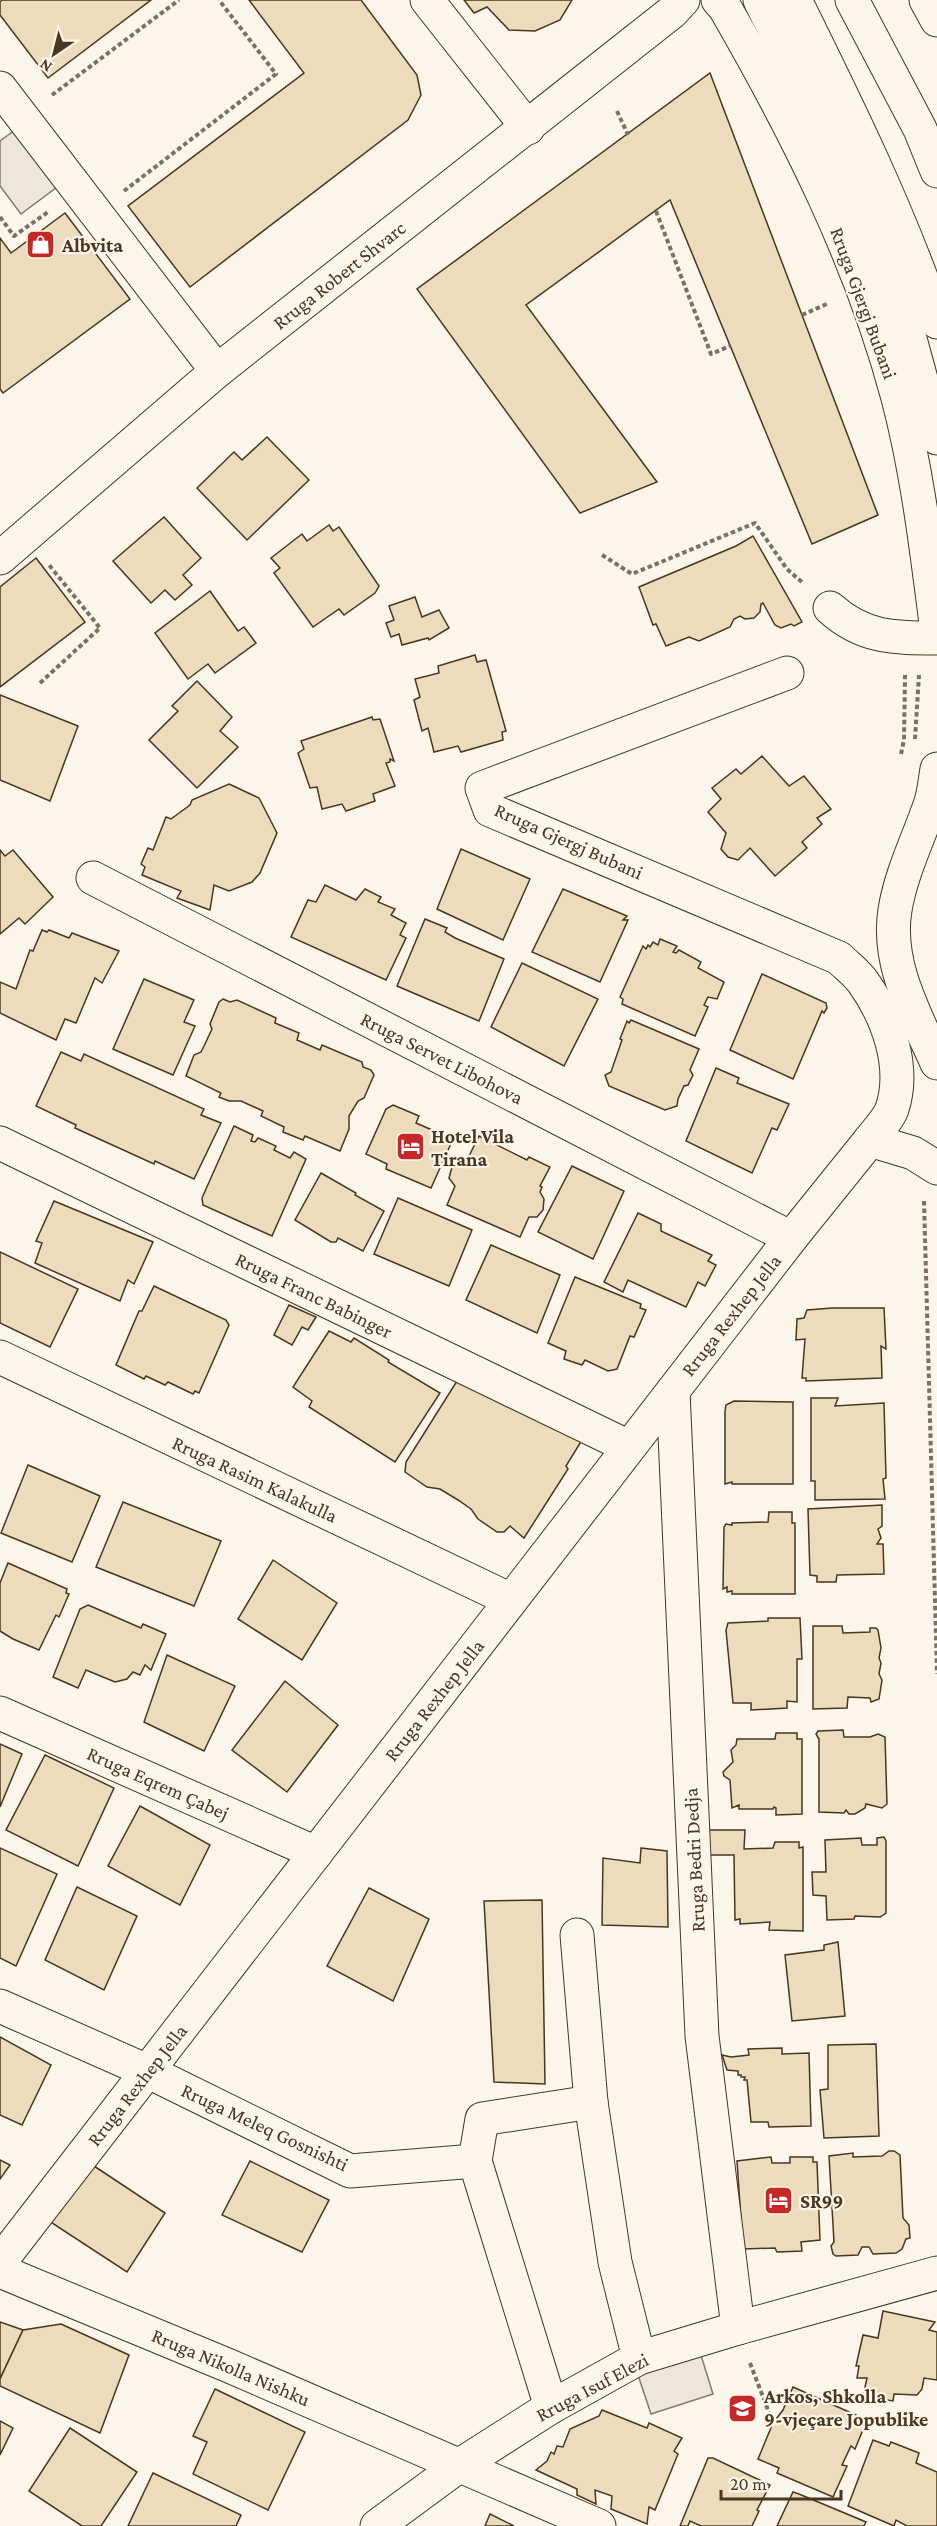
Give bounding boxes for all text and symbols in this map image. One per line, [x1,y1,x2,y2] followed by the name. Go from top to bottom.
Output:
[24,24,84,84] north arrow
[36,56,55,76] text: N
[268,216,411,334] street label: Rruga Robert Shvarc
[825,224,902,382] street label: Rruga Gjergj Bubani
[25,229,57,261] shop icon: Albvita
[61,234,123,256] place label: Albvita
[491,798,647,884] street label: Rruga Gjergj Bubani
[357,1008,527,1109] street label: Rruga Servet Libohova
[431,1125,514,1170] place label: Hotel Vila Tirana
[394,1131,426,1163] hotel icon: Hotel Vila Tirana
[232,1247,396,1343] street label: Rruga Franc Babinger
[677,1250,786,1381] street label: Rruga Rexhep Jella
[169,1431,341,1528] street label: Rruga Rasim Kalakulla
[380,1635,489,1766] street label: Rruga Rexhep Jella
[83,1742,232,1825] street label: Rruga Eqrem Çabej
[679,1787,710,1933] street label: Rruga Bedri Dedja
[83,2020,192,2151] street label: Rruga Rexhep Jella
[178,2079,352,2176] street label: Rruga Meleq Gosnishti
[763,2185,795,2217] hotel icon: SR99
[800,2190,843,2212] place label: SR99
[148,2324,314,2411] street label: Rruga Nikolla Nishku
[532,2348,652,2427] street label: Rruga Isuf Elezi
[763,2385,928,2431] place label: Arkos, Shkolla 9-vjeçare Jopublike
[727,2392,759,2424] school or university icon: Arkos, Shkolla 9-vjeçare Jopublike
[721,2463,841,2501] scale bar
[730,2474,767,2494] text: 20 m

